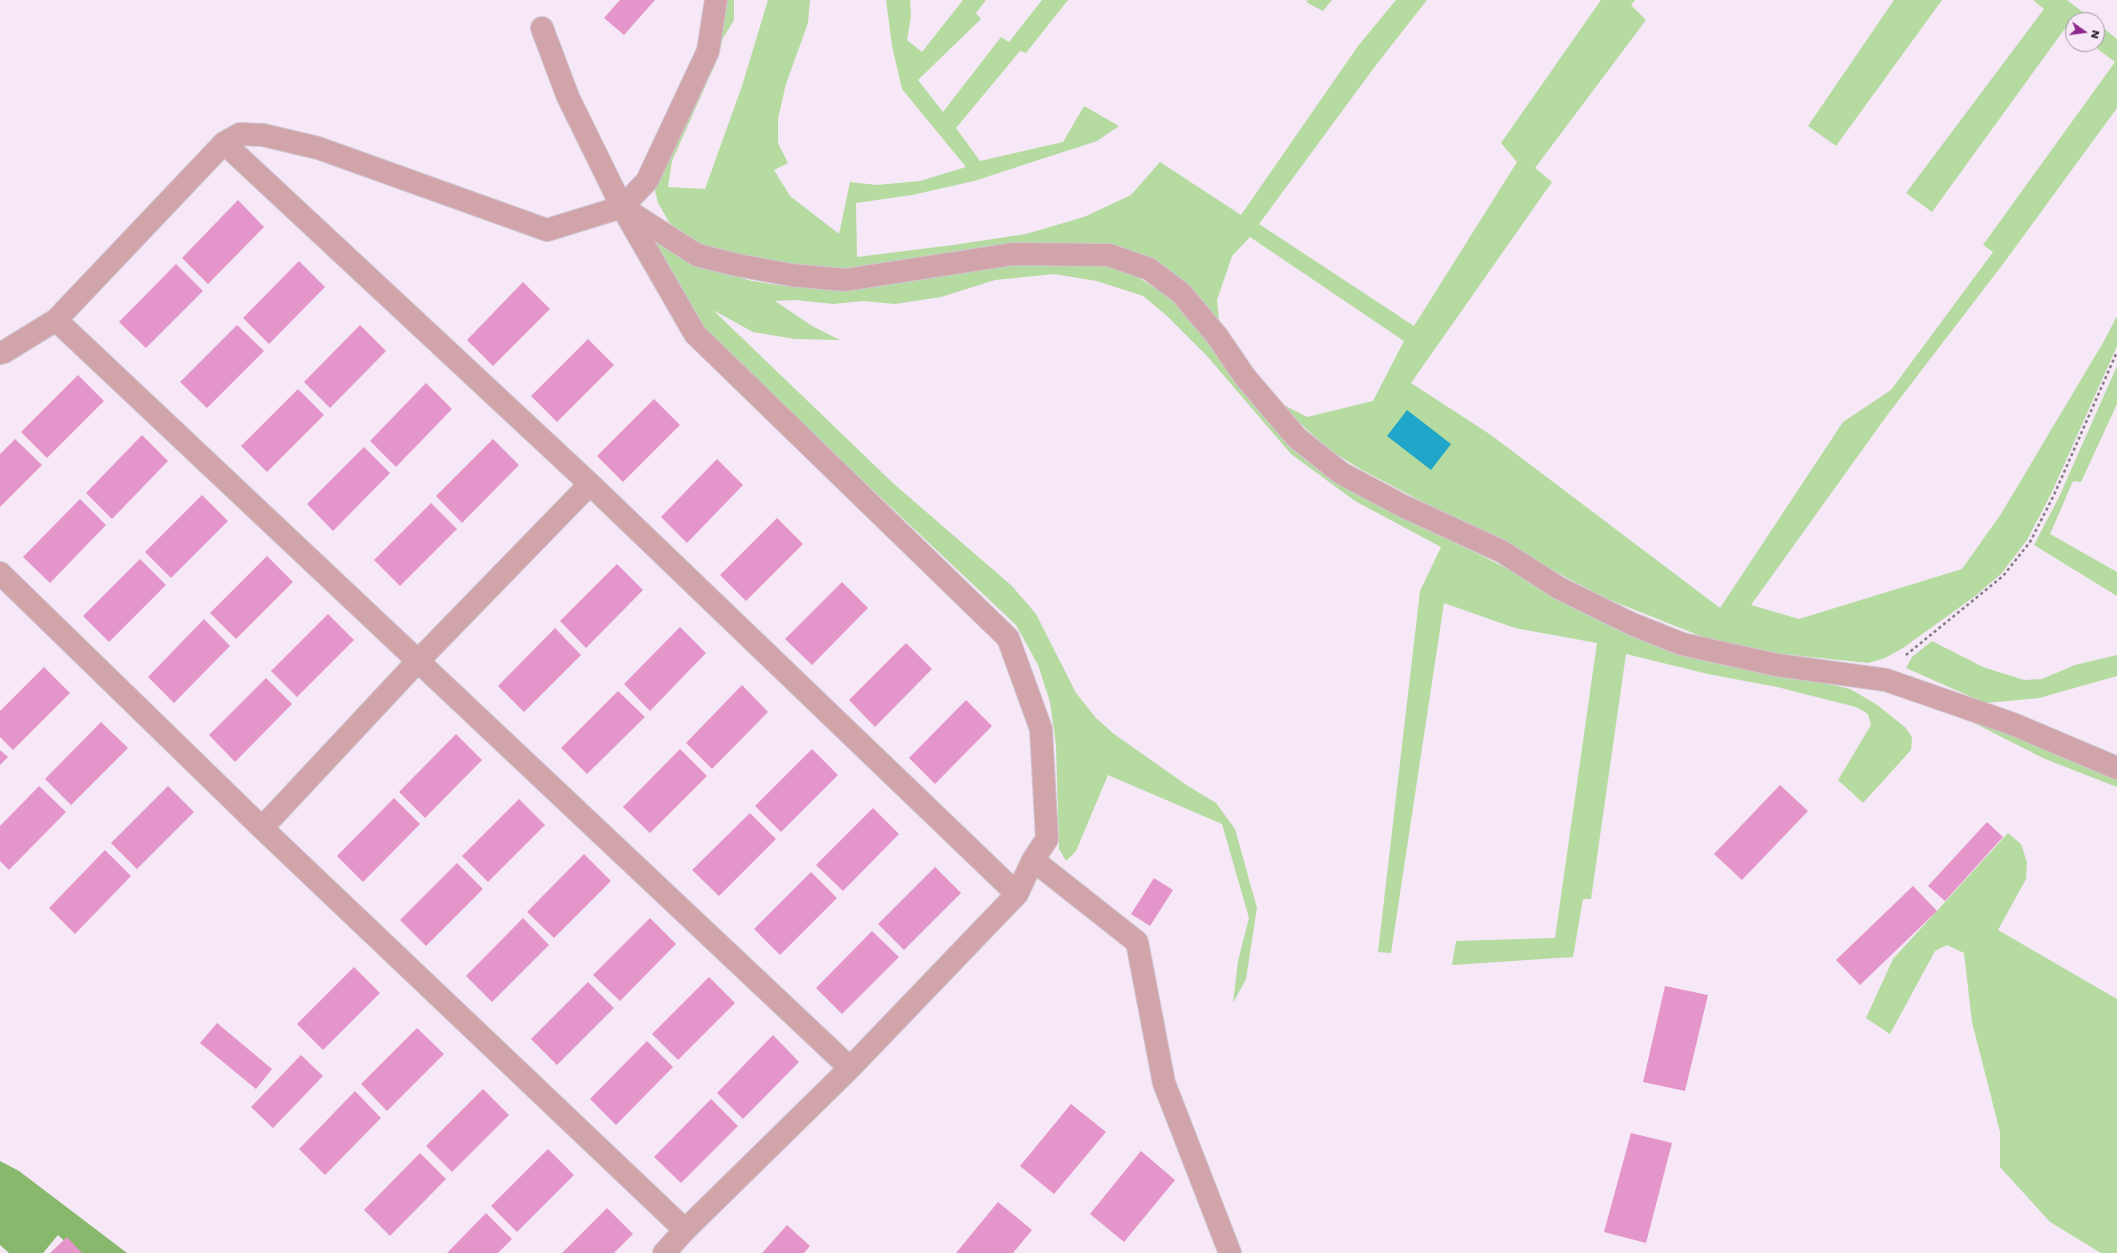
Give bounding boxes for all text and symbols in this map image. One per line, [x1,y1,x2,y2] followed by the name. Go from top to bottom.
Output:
[2065,12,2105,52] north arrow
[2087,29,2104,41] text: N

